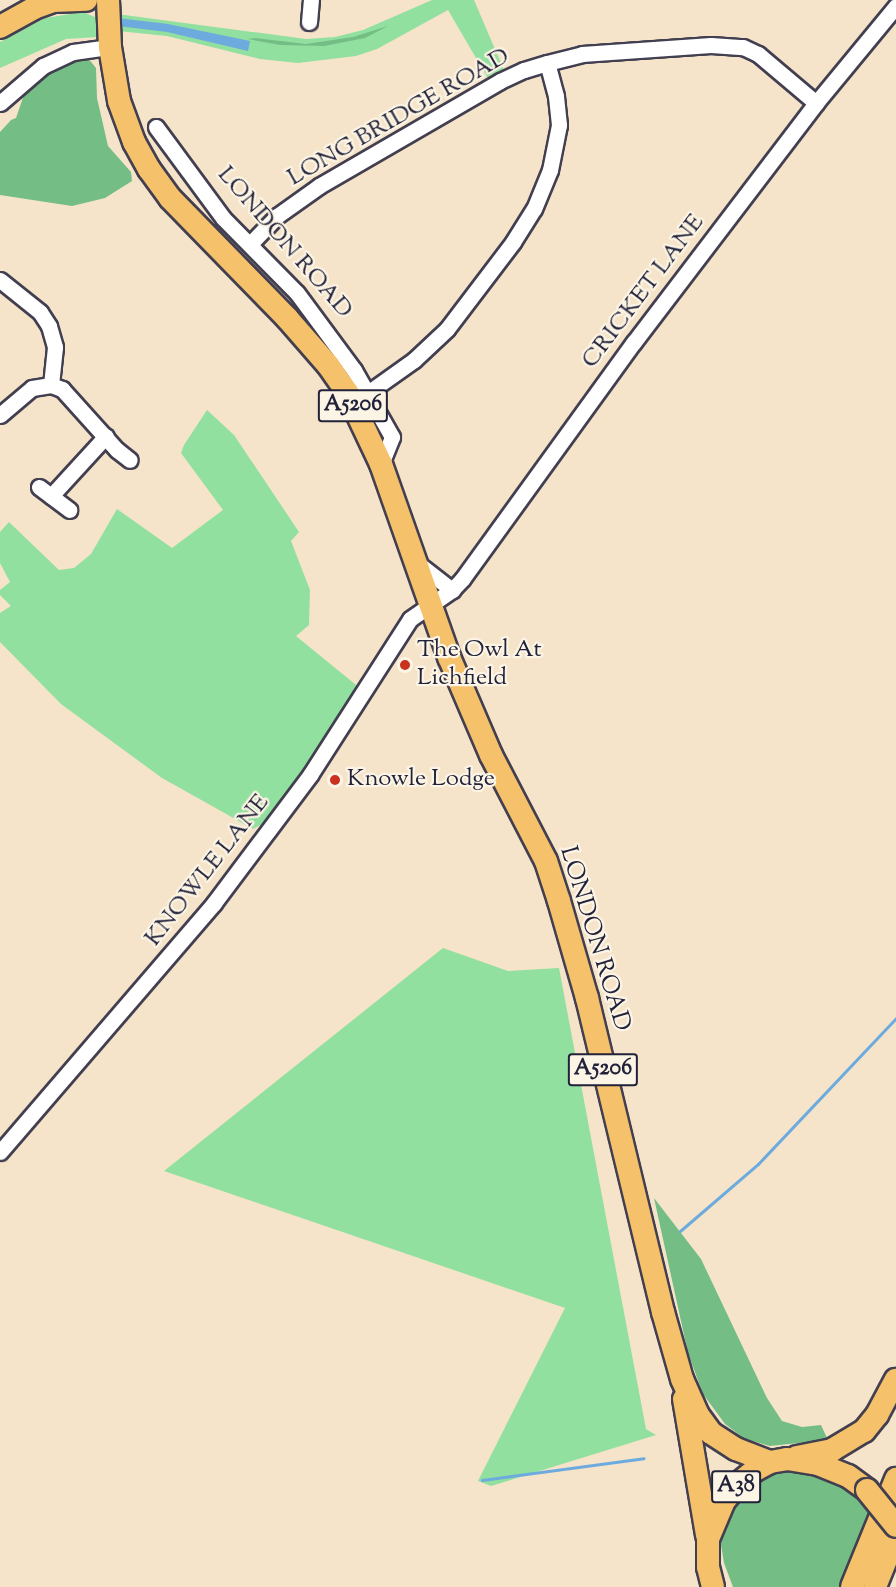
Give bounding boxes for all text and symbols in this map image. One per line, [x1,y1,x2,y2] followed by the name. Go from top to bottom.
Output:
[283,43,515,193] street label: LONG BRIDGE ROAD
[210,161,358,325] street label: LONDON ROAD
[577,209,711,375] street label: CRICKET LANE
[317,387,389,425] road number: A5206
[417,637,542,693] place label: The Owl At Lichfield
[398,658,412,672] marker: The Owl At Lichfield
[347,766,495,794] place label: Knowle Lodge
[328,773,342,787] marker: Knowle Lodge
[140,789,276,953] street label: KNOWLE LANE
[552,843,636,1035] street label: LONDON ROAD
[567,1051,639,1089] road number: A5206
[710,1468,762,1506] road number: A38

